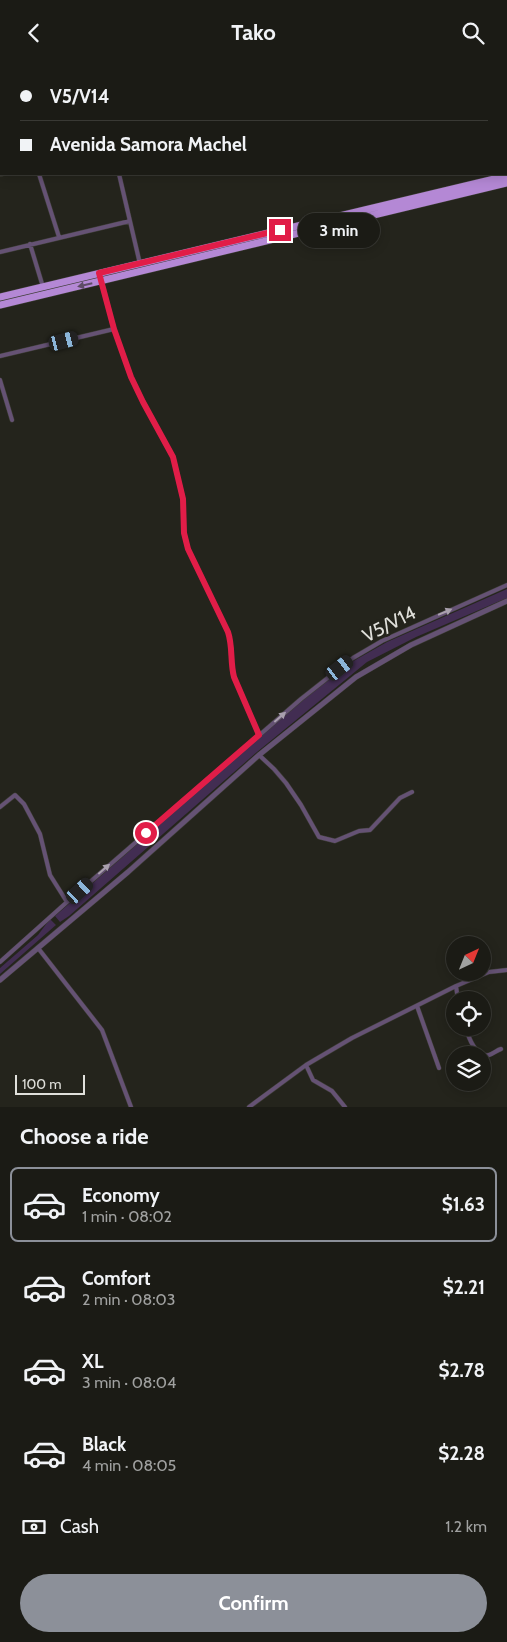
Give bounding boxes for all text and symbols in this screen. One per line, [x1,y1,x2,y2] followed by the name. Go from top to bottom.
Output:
[20,19,48,47] icon: back
[231,19,276,46] text: Tako
[459,19,487,47] icon: search
[50,85,109,108] text: V5/V14
[50,133,247,156] text: Avenida Samora Machel
[298,213,380,247] callout: 3 min
[269,219,291,241] route end
[320,221,358,240] text: 3 min
[78,281,93,289] one-way arrow
[47,330,80,352] car
[358,601,420,647] street label: V5/V14
[438,608,452,616] one-way arrow
[323,653,356,683] car
[273,711,285,723] one-way arrow
[135,822,157,844] route start
[97,863,109,875] one-way arrow
[63,875,96,907] car
[446,936,491,981] north arrow
[446,936,491,1091] map controls
[446,991,491,1036] button: locate
[446,1046,491,1091] button: layers
[15,1072,85,1095] scale bar
[22,1075,62,1093] text: 100 m
[20,1123,149,1150] text: Choose a ride
[22,1182,67,1227] icon: car
[82,1184,160,1207] text: Economy
[442,1193,485,1216] text: $1.63
[82,1207,172,1226] text: 1 min · 08:02
[22,1265,67,1310] icon: car
[82,1267,151,1290] text: Comfort
[443,1276,485,1299] text: $2.21
[82,1290,175,1309] text: 2 min · 08:03
[22,1348,67,1393] icon: car
[82,1350,103,1373] text: XL
[439,1359,485,1382] text: $2.78
[82,1373,176,1392] text: 3 min · 08:04
[22,1431,67,1476] icon: car
[82,1433,126,1456] text: Black
[438,1442,485,1465] text: $2.28
[82,1456,176,1475] text: 4 min · 08:05
[20,1513,48,1541] icon: cash
[60,1515,99,1538] text: Cash
[445,1517,487,1536] text: 1.2 km
[20,1574,487,1632] button: Confirm

